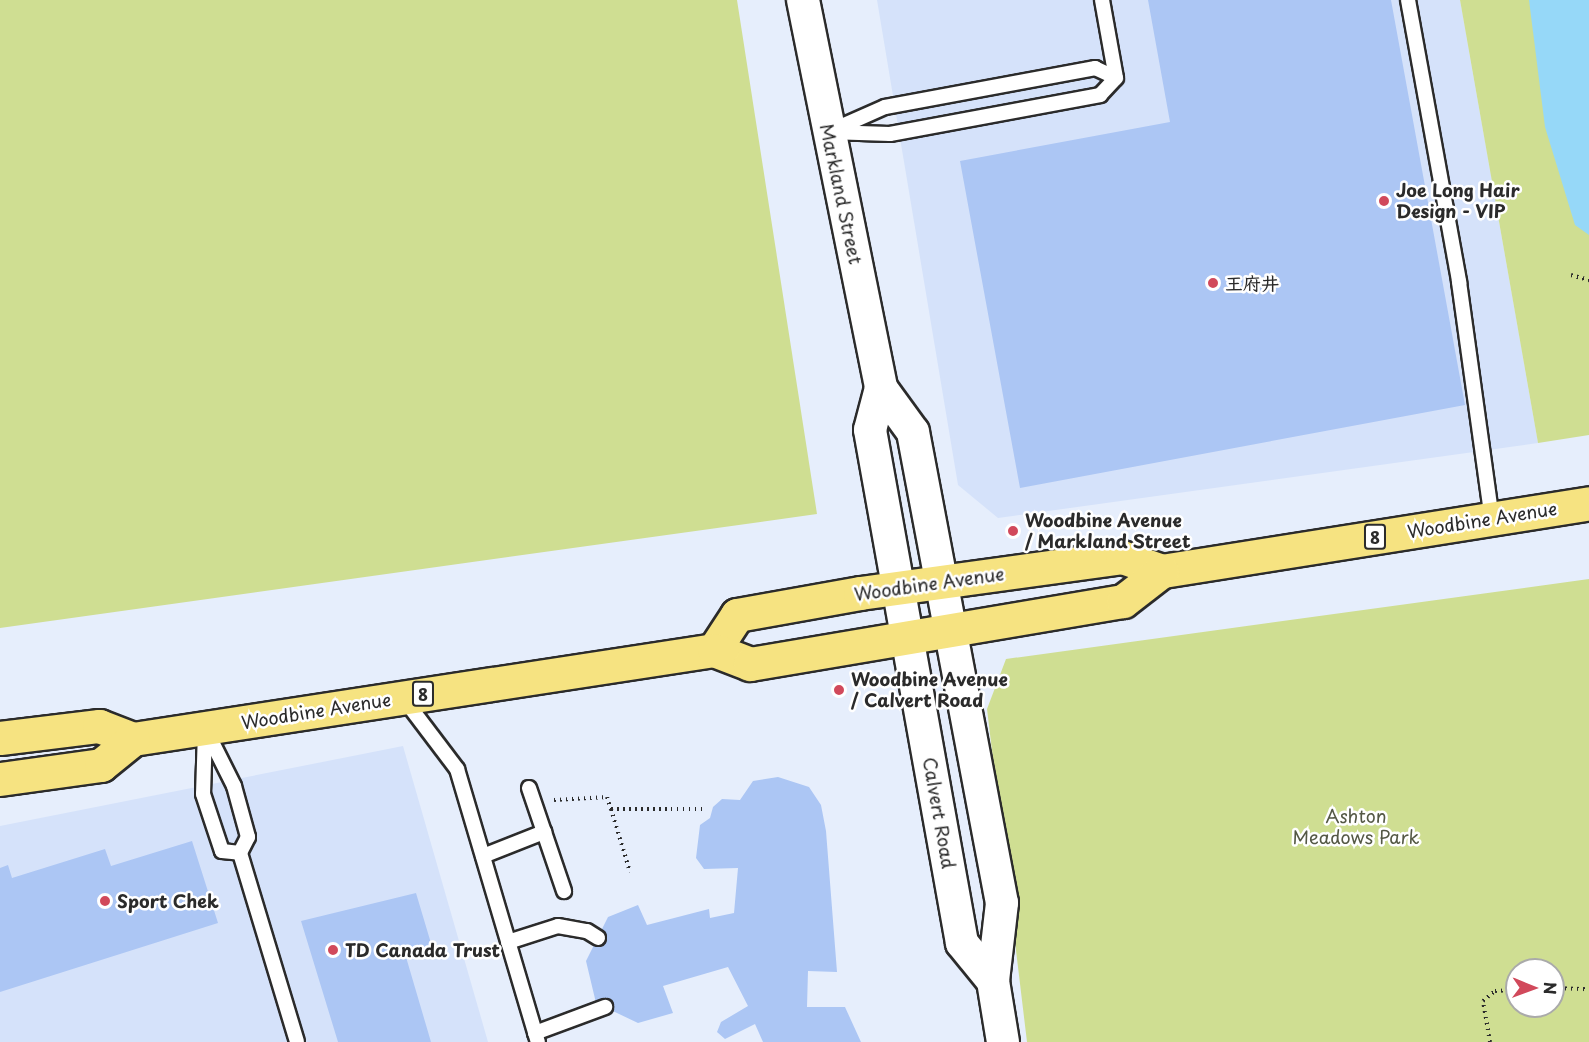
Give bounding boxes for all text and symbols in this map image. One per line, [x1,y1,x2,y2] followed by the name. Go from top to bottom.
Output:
[816,122,866,266] street label: Markland Street
[1396,180,1522,222] place label: Joe Long Hair Design - VIP
[1377,194,1391,208] marker: Joe Long Hair Design - VIP
[1225,272,1279,294] place label: 王府井
[1206,276,1220,290] marker: 王府井
[1405,497,1559,543] street label: Woodbine Avenue
[1025,510,1191,552] place label: Woodbine Avenue / Markland Street
[1006,524,1020,538] marker: Woodbine Avenue / Markland Street
[1363,524,1387,550] road number: 8
[852,563,1006,605] street label: Woodbine Avenue
[851,669,1010,712] place label: Woodbine Avenue / Calvert Road
[411,681,435,707] road number: 8
[832,683,846,697] marker: Woodbine Avenue / Calvert Road
[239,688,393,734] street label: Woodbine Avenue
[919,755,959,871] street label: Calvert Road
[1293,806,1419,848] park label: Ashton Meadows Park
[117,890,220,912] place label: Sport Chek
[98,894,112,908] marker: Sport Chek
[345,939,504,961] place label: TD Canada Trust
[326,943,340,957] marker: TD Canada Trust
[1505,958,1565,1018] north arrow
[1539,982,1563,995] text: N

